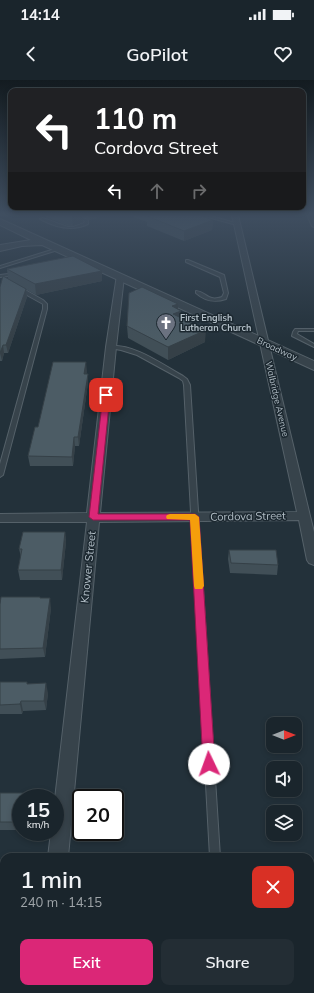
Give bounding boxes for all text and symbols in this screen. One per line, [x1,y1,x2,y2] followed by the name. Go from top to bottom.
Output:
[20,5,60,24] text: 14:14
[20,43,42,65] icon: back
[126,43,188,66] text: GoPilot
[272,43,294,65] icon: heart
[94,101,177,136] text: 110 m
[28,104,80,156] icon: left
[94,136,218,159] text: Cordova Street
[104,180,126,202] icon: left
[146,180,168,202] icon: ahead
[188,180,210,202] icon: right
[155,312,177,340] church icon: First English Lutheran Church
[180,312,251,333] place label: First English Lutheran Church
[255,334,299,364] street label: Broadway
[263,360,292,438] street label: Walbridge Avenue
[89,378,123,412] pin
[95,384,117,406] icon: arrive
[210,508,286,524] street label: Cordova Street
[77,530,99,604] street label: Knower Street
[266,717,302,753] north arrow
[266,717,302,841] map controls
[188,743,230,785] position arrow
[266,761,302,797] button: sound
[72,789,124,841] speed limit sign: 20
[26,797,50,822] text: 15
[266,805,302,841] button: layers
[27,818,49,831] text: km/h
[20,864,82,894] text: 1 min
[252,866,294,908] button: close
[20,894,102,910] text: 240 m · 14:15
[20,939,153,985] button: Exit
[161,939,294,985] button: Share

